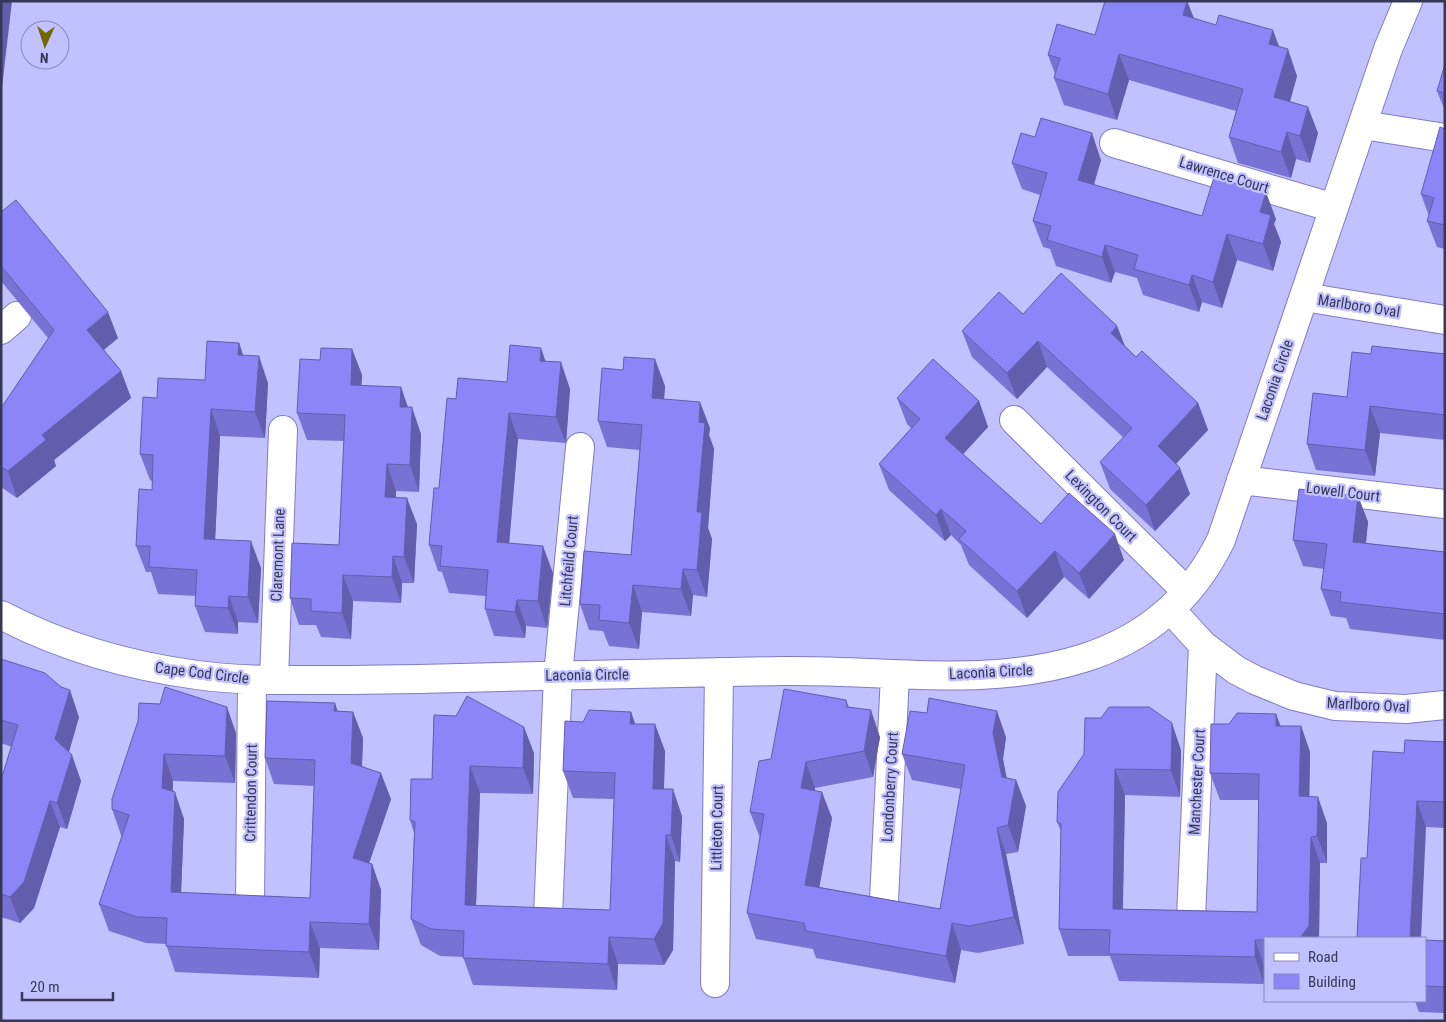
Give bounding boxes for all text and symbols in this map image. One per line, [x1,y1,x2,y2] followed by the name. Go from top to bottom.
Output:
[20,20,70,70] north arrow
[40,50,49,66] text: N
[1177,153,1271,197] street label: Lawrence Court
[1317,291,1401,321] street label: Marlboro Oval
[1253,337,1297,423] street label: Laconia Circle
[1061,466,1141,546] street label: Lexington Court
[1305,479,1381,505] street label: Lowell Court
[267,508,289,602] street label: Claremont Lane
[556,515,582,607] street label: Litchfeild Court
[154,658,250,688] street label: Cape Cod Circle
[949,661,1033,683] street label: Laconia Circle
[545,665,629,685] street label: Laconia Circle
[1326,694,1410,716] street label: Marlboro Oval
[1185,729,1209,835] street label: Manchester Court
[878,731,902,843] street label: Londonberry Court
[241,744,261,842] street label: Crittendon Court
[707,785,727,871] street label: Littleton Court
[1264,937,1426,1002] legend
[1308,948,1338,966] text: Road
[22,970,114,1002] scale bar
[1308,973,1356,991] text: Building
[30,978,60,996] text: 20 m

